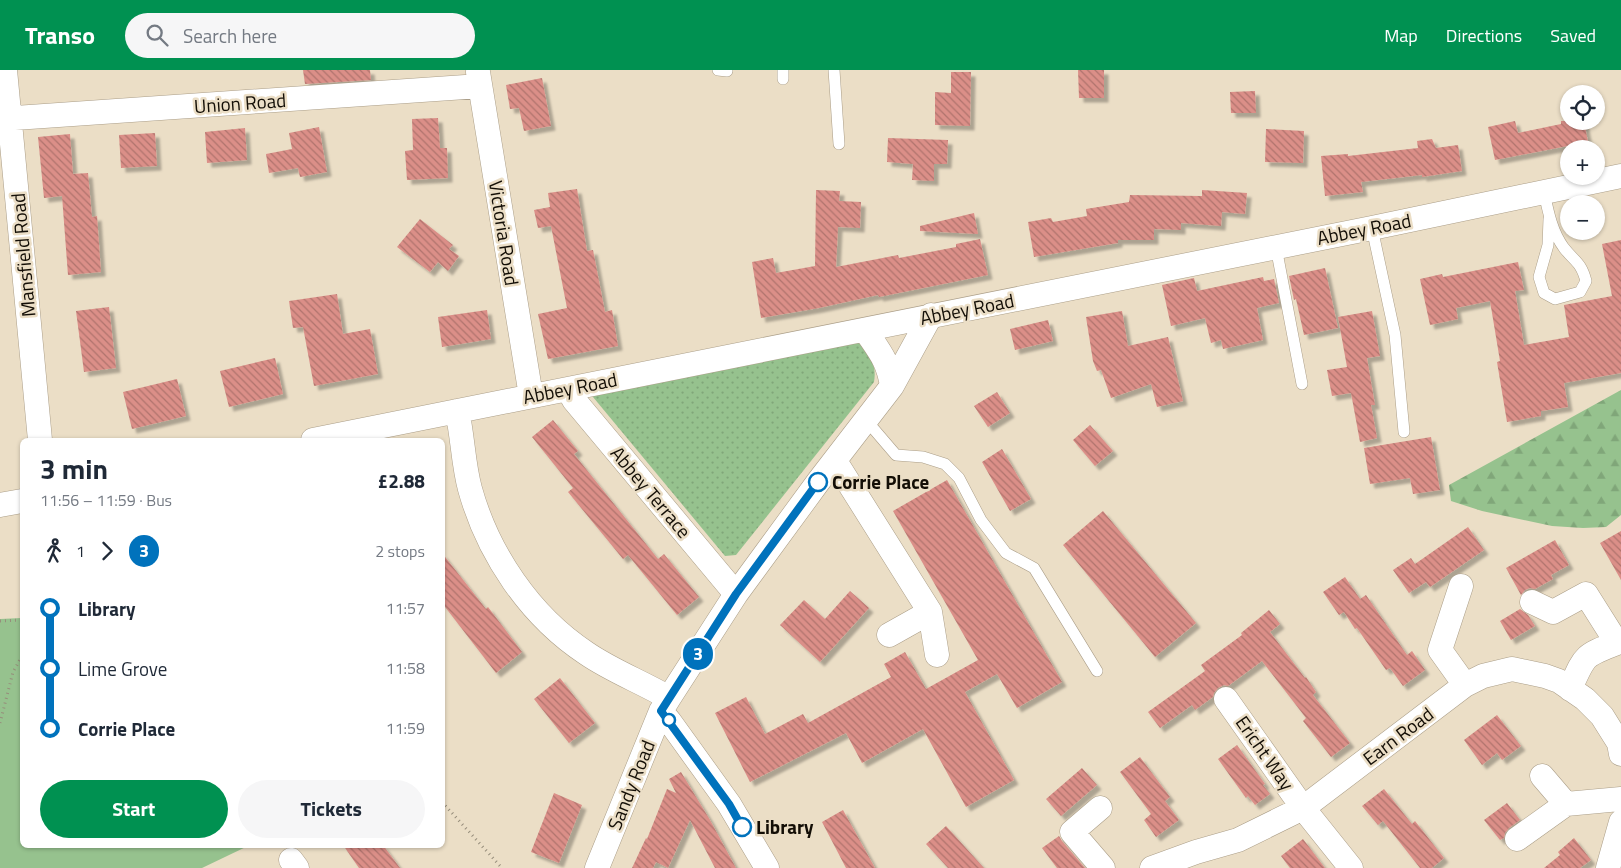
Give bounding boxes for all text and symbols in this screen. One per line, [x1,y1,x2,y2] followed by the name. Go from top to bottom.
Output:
[125,13,475,58] search box
[25,17,95,53] text: Transo
[143,21,171,49] icon: search
[183,21,277,50] text: Search here
[1384,22,1418,49] text: Map
[1446,22,1522,49] text: Directions
[1550,22,1596,49] text: Saved
[193,85,287,120] street label: Union Road
[1560,85,1605,240] map controls
[1560,85,1605,130] button: locate
[1560,140,1605,185] button: +
[482,178,527,287] street label: Victoria Road
[3,192,42,318] street label: Mansfield Road
[1560,195,1605,240] button: −
[1314,205,1413,252] street label: Abbey Road
[917,285,1016,332] street label: Abbey Road
[520,364,619,411] street label: Abbey Road
[604,439,699,544] street label: Abbey Terrace
[40,447,108,490] text: 3 min
[378,466,425,495] text: £2.88
[832,467,930,496] place label: Corrie Place
[808,472,828,492] marker: Corrie Place
[40,488,172,512] text: 11:56 – 11:59 · Bus
[40,537,68,565] icon: walk
[93,537,121,565] icon: forward
[139,537,149,564] text: 3
[76,539,85,563] text: 1
[375,539,425,563] text: 2 stops
[78,594,136,623] text: Library
[386,596,425,620] text: 11:57
[682,638,714,670] line badge: 3
[693,640,703,667] text: 3
[78,654,167,683] text: Lime Grove
[386,656,425,680] text: 11:58
[1356,699,1439,772] street label: Earn Road
[1229,709,1302,796] street label: Ericht Way
[662,713,676,727] unlabelled marker
[78,714,175,743] text: Corrie Place
[386,716,425,740] text: 11:59
[599,736,662,834] street label: Sandy Road
[40,780,228,838] button: Start
[238,780,425,838] button: Tickets
[756,812,814,841] place label: Library
[732,817,752,837] marker: Library

